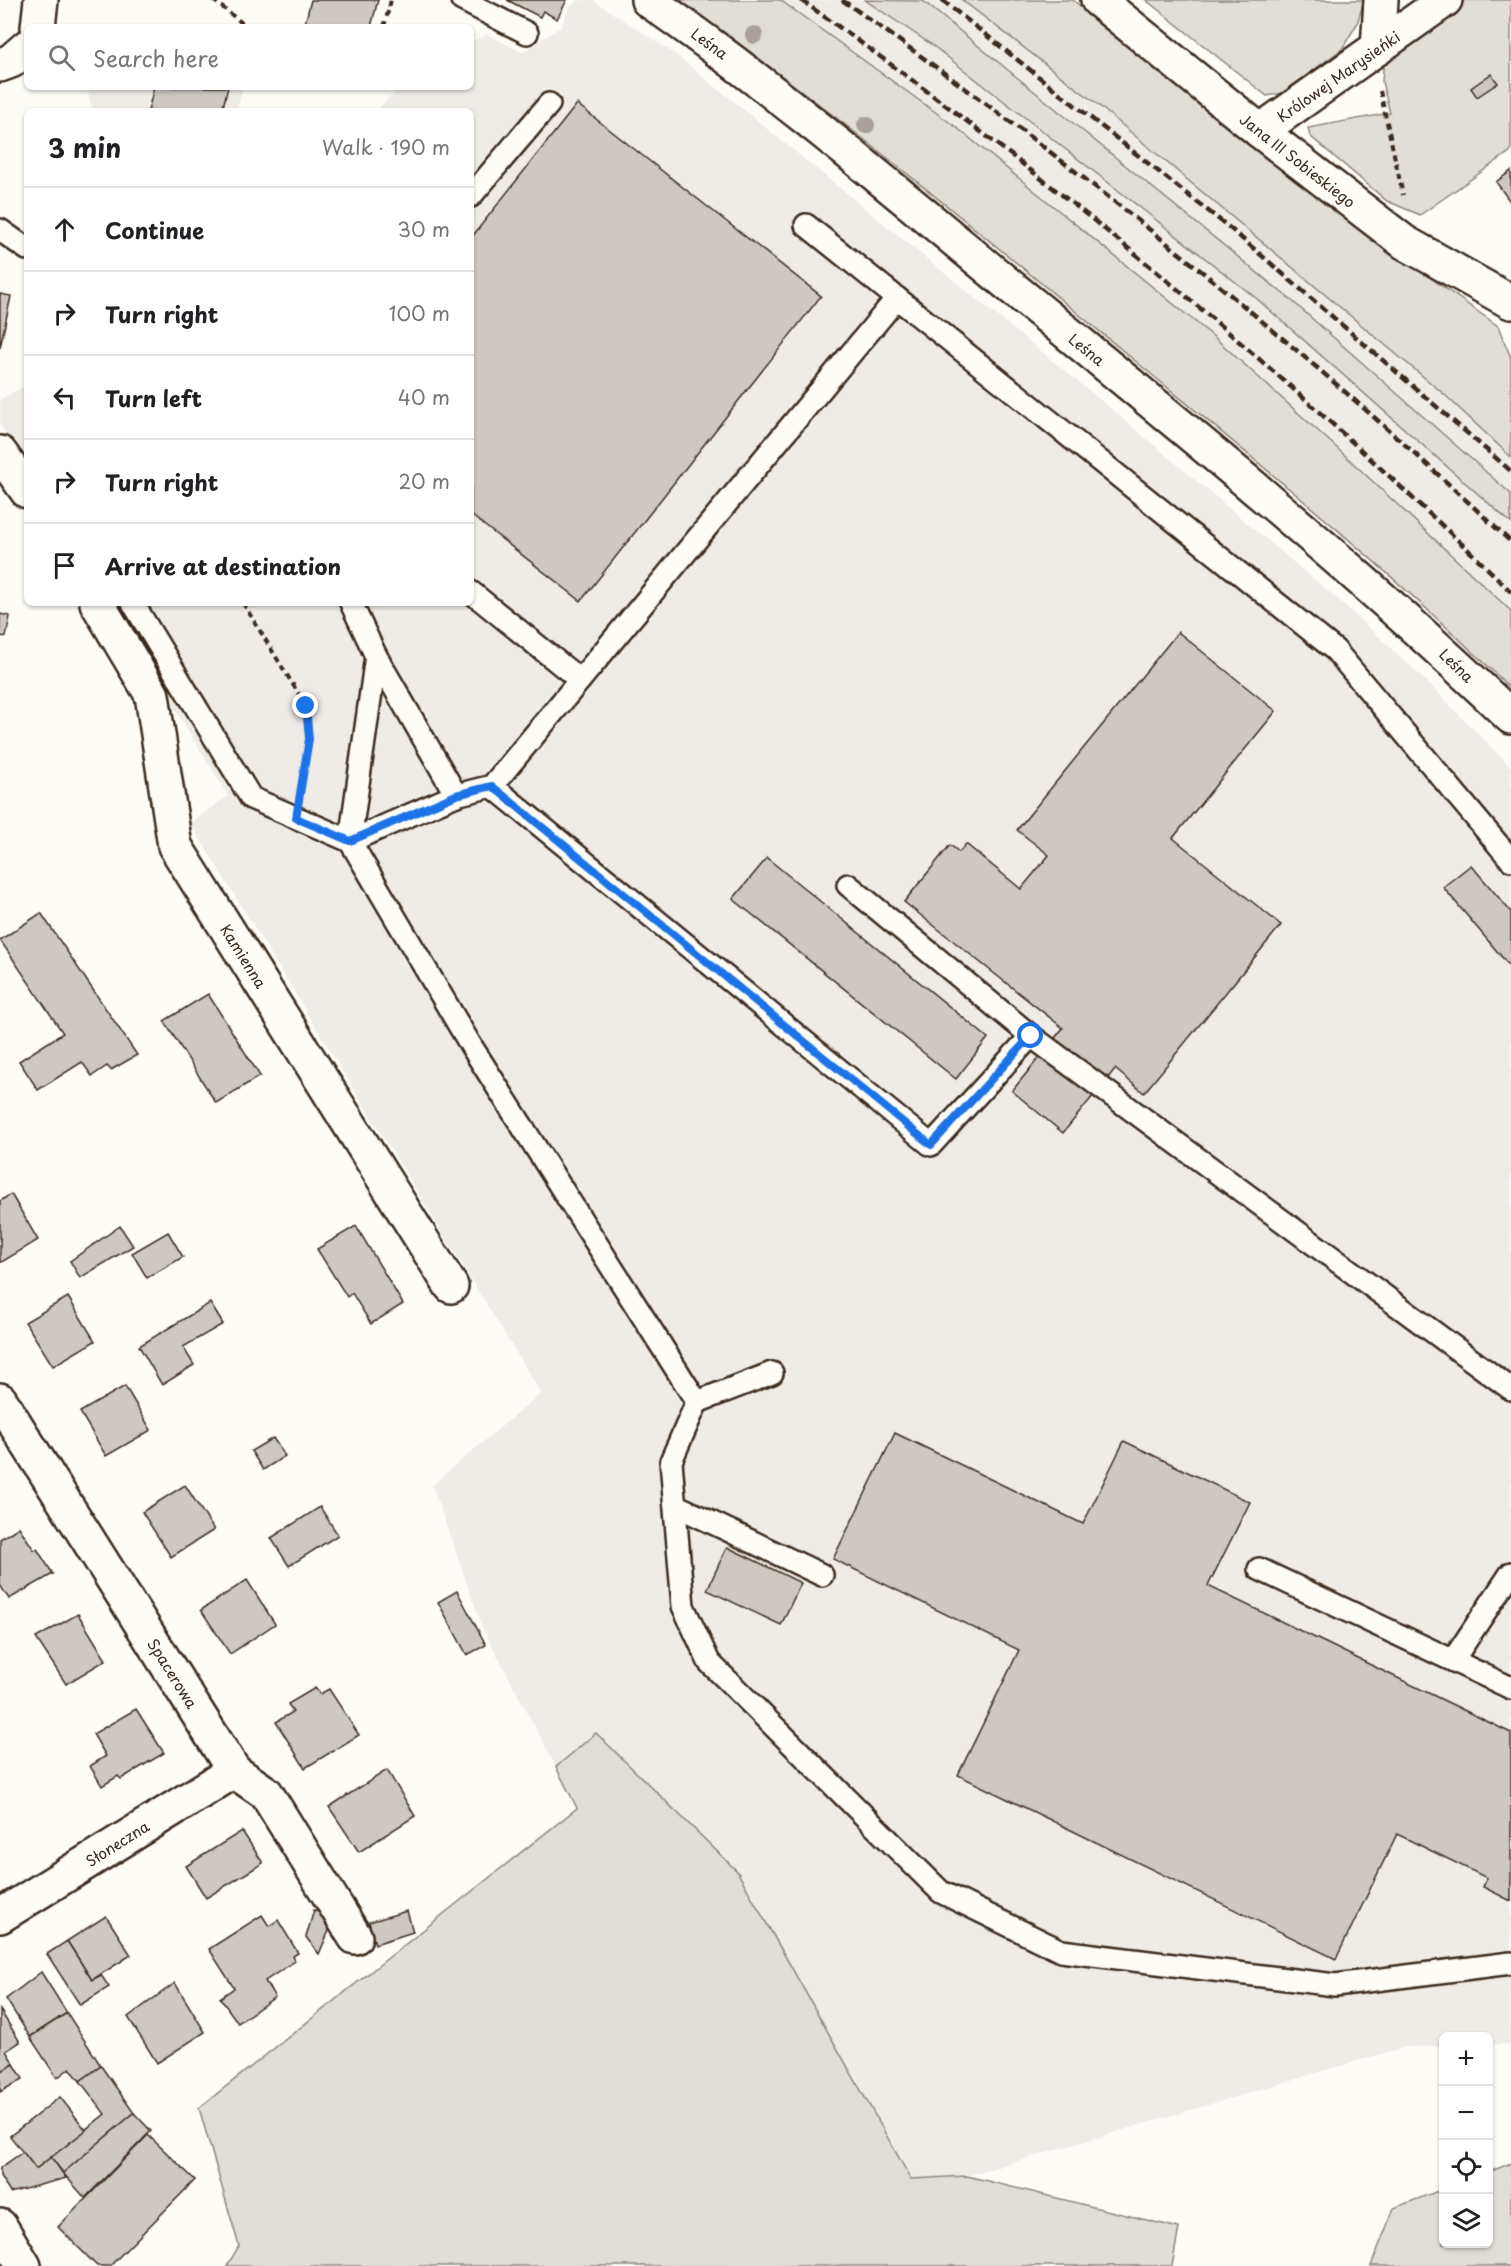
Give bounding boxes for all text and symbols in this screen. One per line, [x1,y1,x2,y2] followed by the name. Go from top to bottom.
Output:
[687,22,734,65] street label: Leśna
[24,24,474,90] search box
[1272,25,1404,127] street label: Królowej Marysieńki
[45,41,78,74] icon: search
[93,41,219,74] text: Search here
[1235,107,1361,213] street label: Jana III Sobieskiego
[48,128,121,167] text: 3 min
[322,132,450,162] text: Walk · 190 m
[48,213,81,246] icon: ahead
[105,213,204,246] text: Continue
[397,214,450,244] text: 30 m
[48,297,81,330] icon: right
[105,297,218,330] text: Turn right
[389,298,450,328] text: 100 m
[1064,327,1110,371] street label: Leśna
[48,381,81,414] icon: left
[105,381,202,414] text: Turn left
[398,382,450,412] text: 40 m
[48,465,81,498] icon: right
[105,465,218,498] text: Turn right
[398,466,450,496] text: 20 m
[48,549,81,582] icon: arrive
[105,549,341,582] text: Arrive at destination
[1434,643,1480,688] street label: Leśna
[292,692,318,718] route end
[215,920,273,993] street label: Kamienna
[1017,1022,1043,1048] route start
[142,1633,204,1713] street label: Spacerowa
[81,1814,154,1872] street label: Słoneczna
[1439,2032,1493,2248] map controls
[1439,2032,1493,2086] button: +
[1439,2086,1493,2140] button: −
[1439,2140,1493,2194] button: locate
[1439,2194,1493,2248] button: layers

